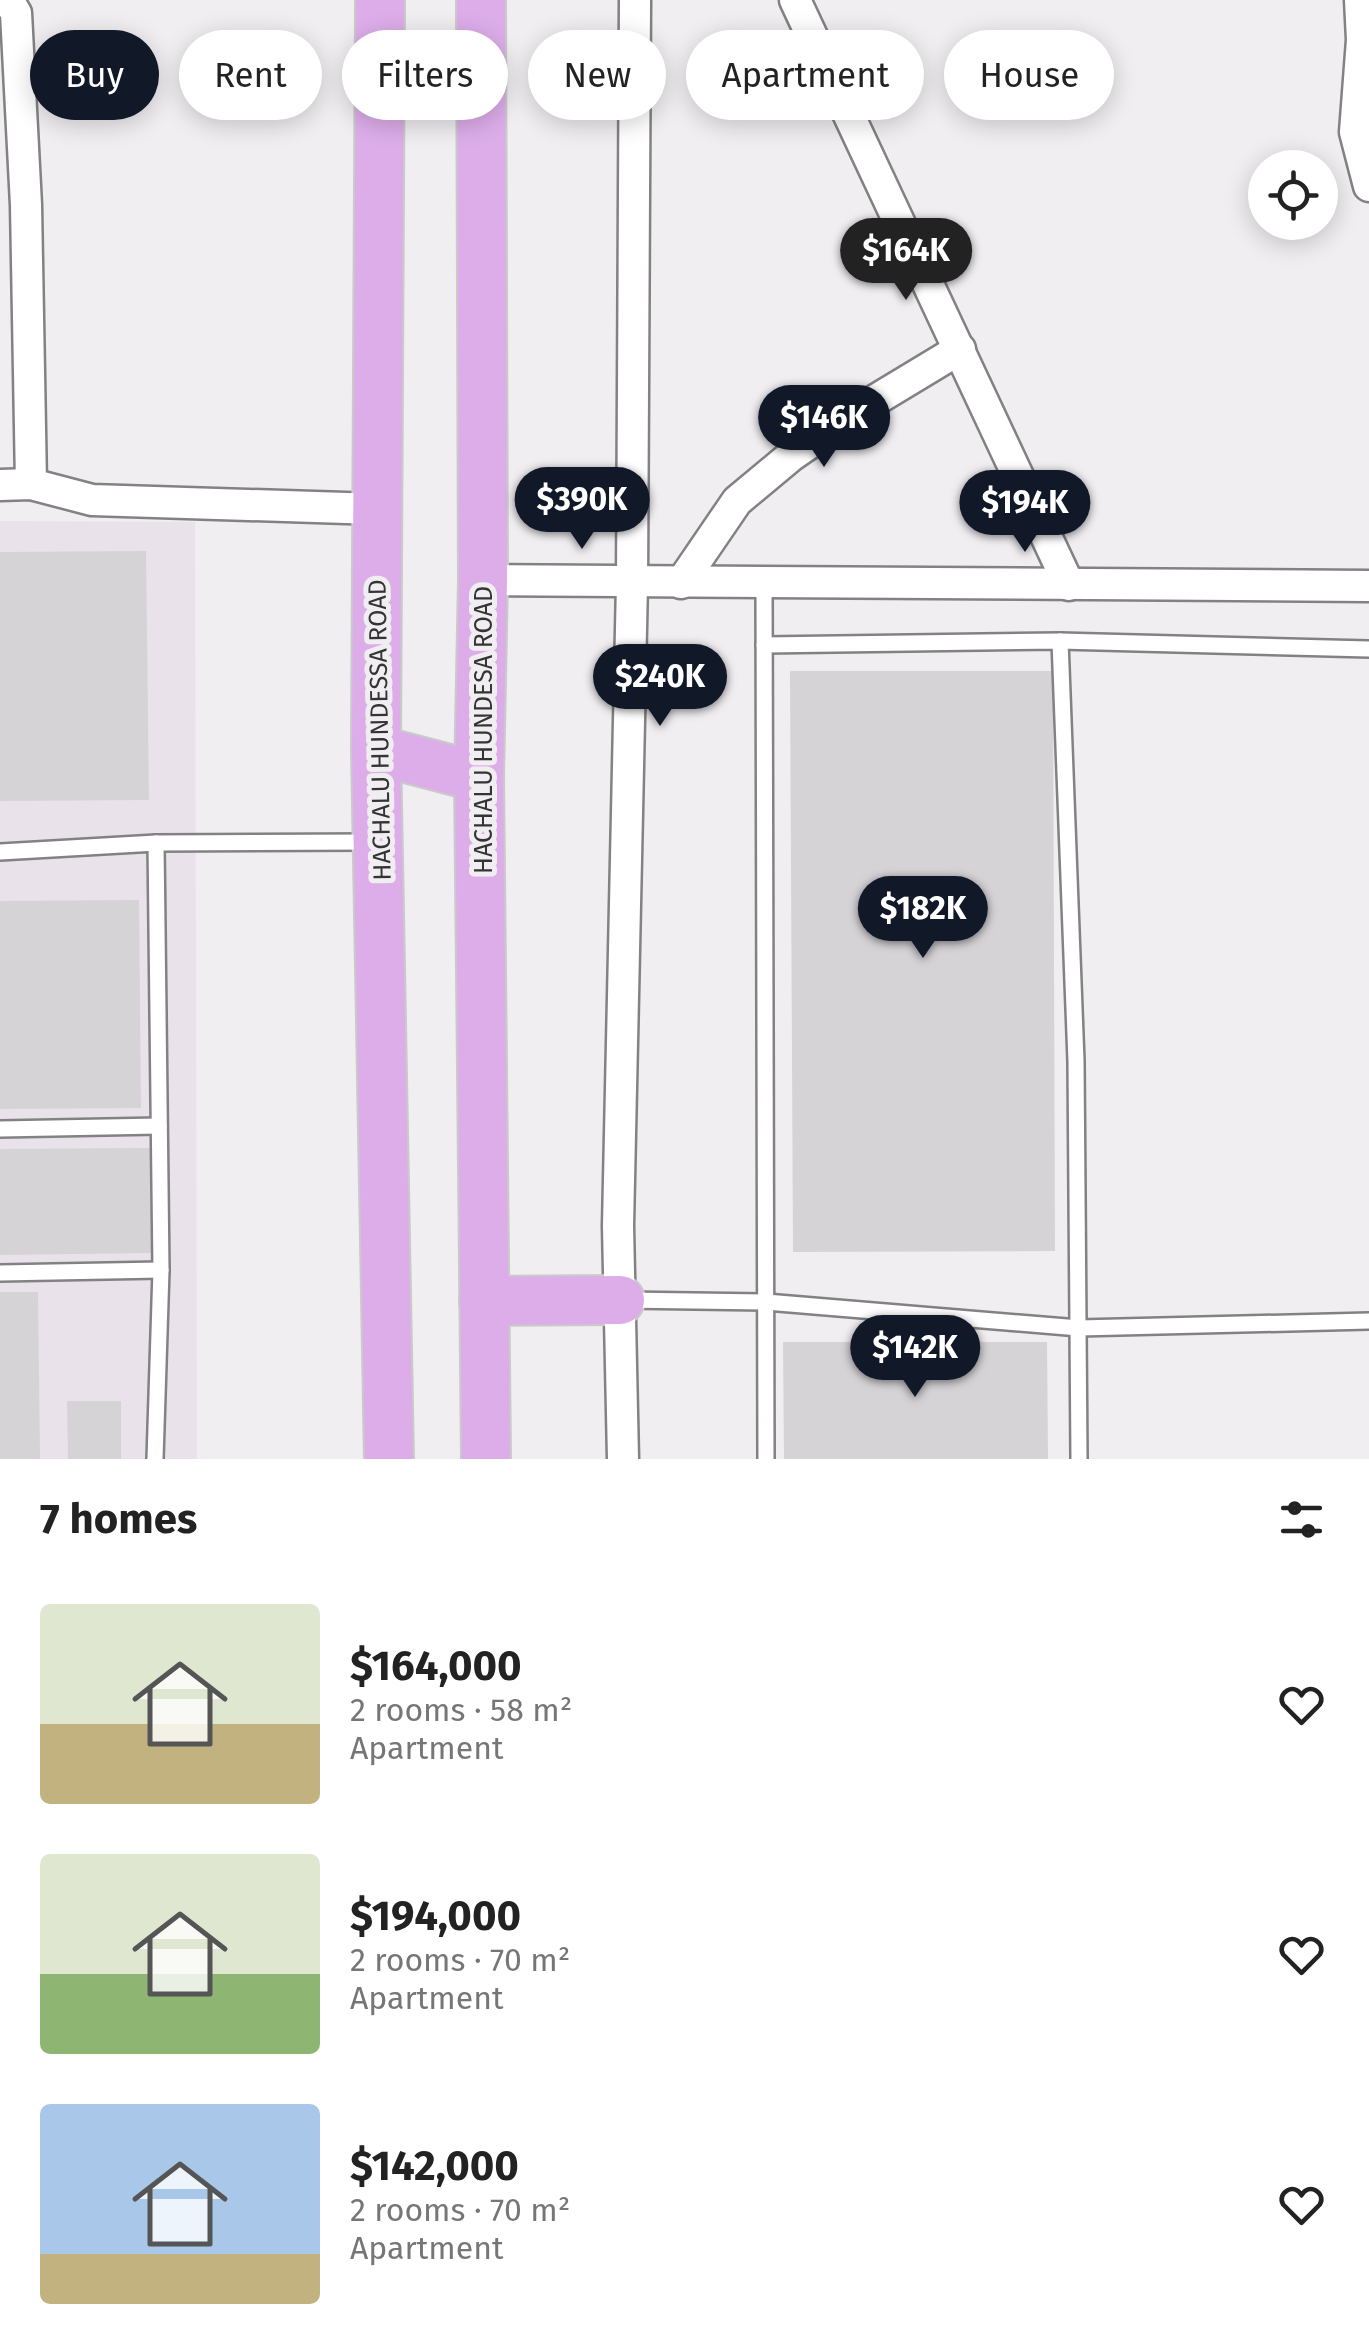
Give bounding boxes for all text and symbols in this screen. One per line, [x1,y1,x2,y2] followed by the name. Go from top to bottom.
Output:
[30,30,159,120] chip: Buy
[179,30,322,120] chip: Rent
[342,30,508,120] chip: Filters
[528,30,666,120] chip: New
[686,30,924,120] chip: Apartment
[944,30,1114,120] chip: House
[1248,150,1338,240] map controls
[1248,150,1338,240] button: locate
[836,218,976,303] pin: $164K
[862,231,950,269] text: $164K
[754,385,894,470] pin: $146K
[780,398,868,436] text: $146K
[512,467,652,552] pin: $390K
[955,470,1095,555] pin: $194K
[537,480,627,518] text: $390K
[981,483,1069,521] text: $194K
[362,579,398,881] street label: HACHALU HUNDESSA ROAD
[469,586,499,874] street label: HACHALU HUNDESA ROAD
[590,644,730,729] pin: $240K
[615,657,705,695] text: $240K
[853,876,993,961] pin: $182K
[880,889,966,927] text: $182K
[845,1315,985,1400] pin: $142K
[872,1328,958,1366] text: $142K
[1274,1492,1329,1547] icon: filters
[40,1494,197,1544] text: 7 homes
[350,1641,522,1691] text: $164,000
[120,1644,240,1764] icon: home
[1274,1677,1329,1732] icon: heart
[350,1691,572,1729] text: 2 rooms · 58 m²
[350,1729,504,1767] text: Apartment
[350,1891,521,1941] text: $194,000
[120,1894,240,2014] icon: home
[1274,1927,1329,1982] icon: heart
[350,1941,570,1979] text: 2 rooms · 70 m²
[350,1979,504,2017] text: Apartment
[350,2141,519,2191] text: $142,000
[120,2144,240,2264] icon: home
[1274,2177,1329,2232] icon: heart
[350,2191,570,2229] text: 2 rooms · 70 m²
[350,2229,504,2267] text: Apartment

